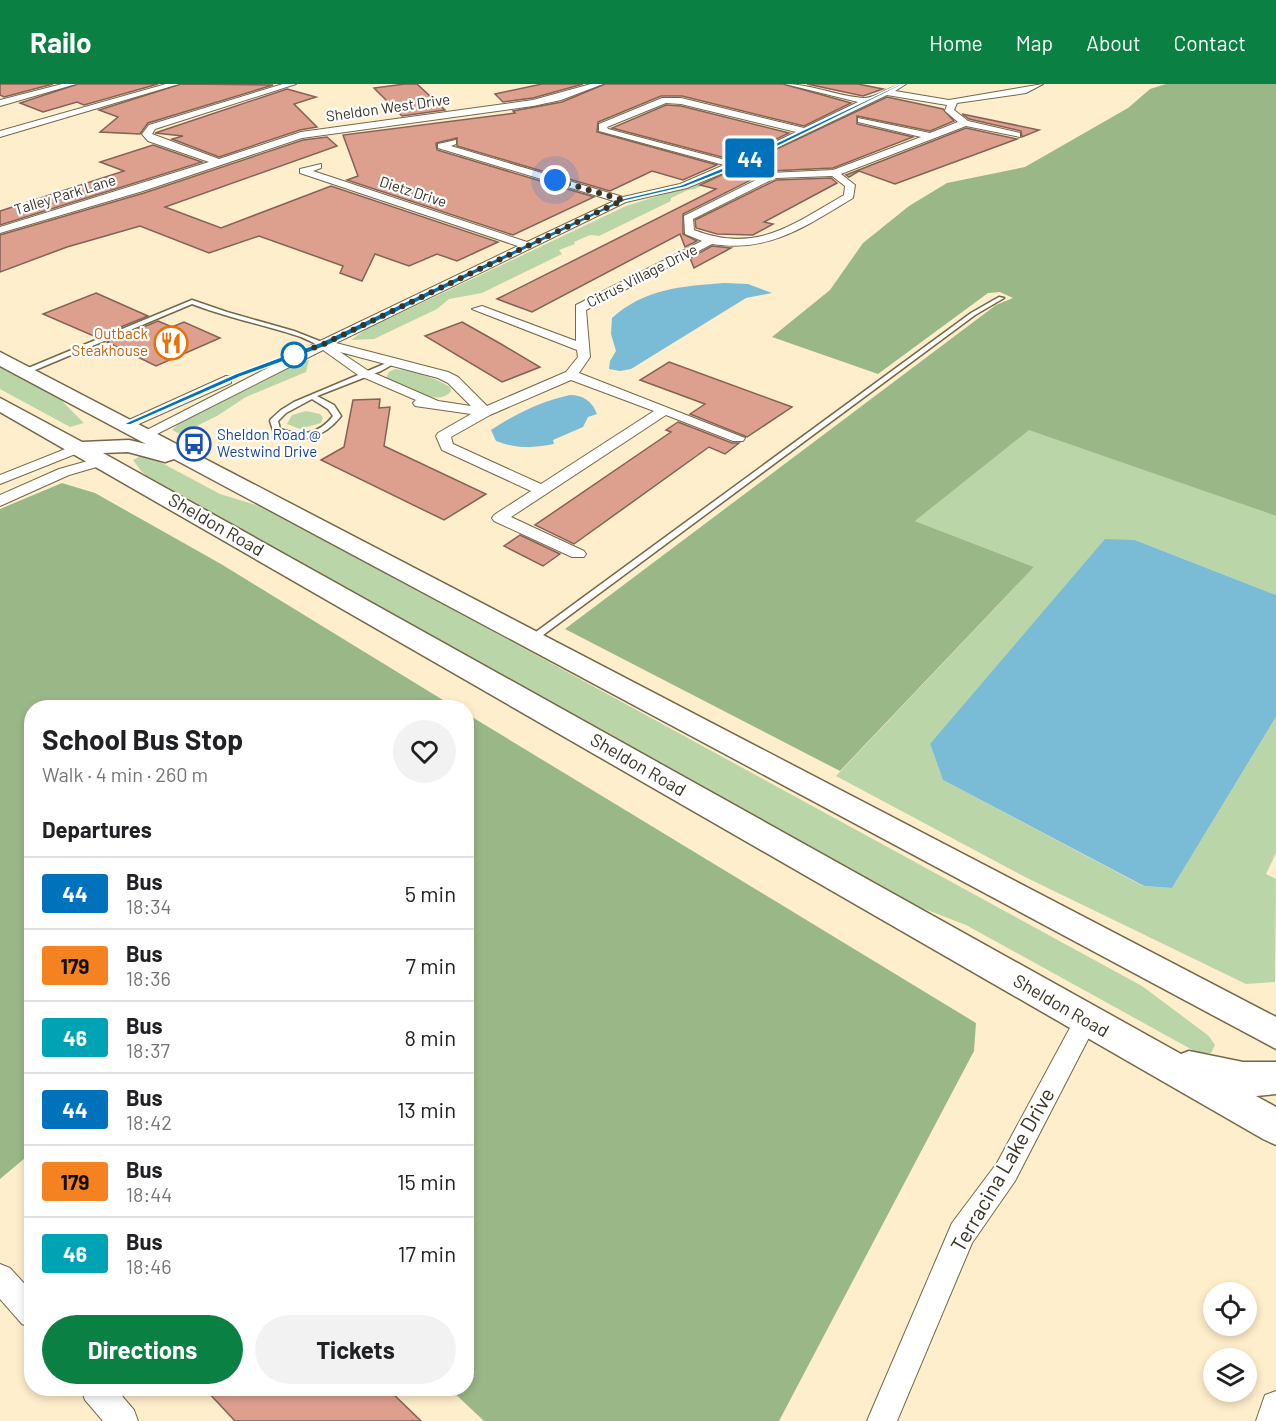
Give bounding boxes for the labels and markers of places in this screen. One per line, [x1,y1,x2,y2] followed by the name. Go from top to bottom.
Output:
[71,324,148,359] place label: Outback Steakhouse
[153,325,189,361] restaurant icon: Outback Steakhouse
[281,342,307,368] unlabelled marker
[217,425,321,460] place label: Sheldon Road @ Westwind Drive
[176,426,212,462] bus stop icon: Sheldon Road @ Westwind Drive

